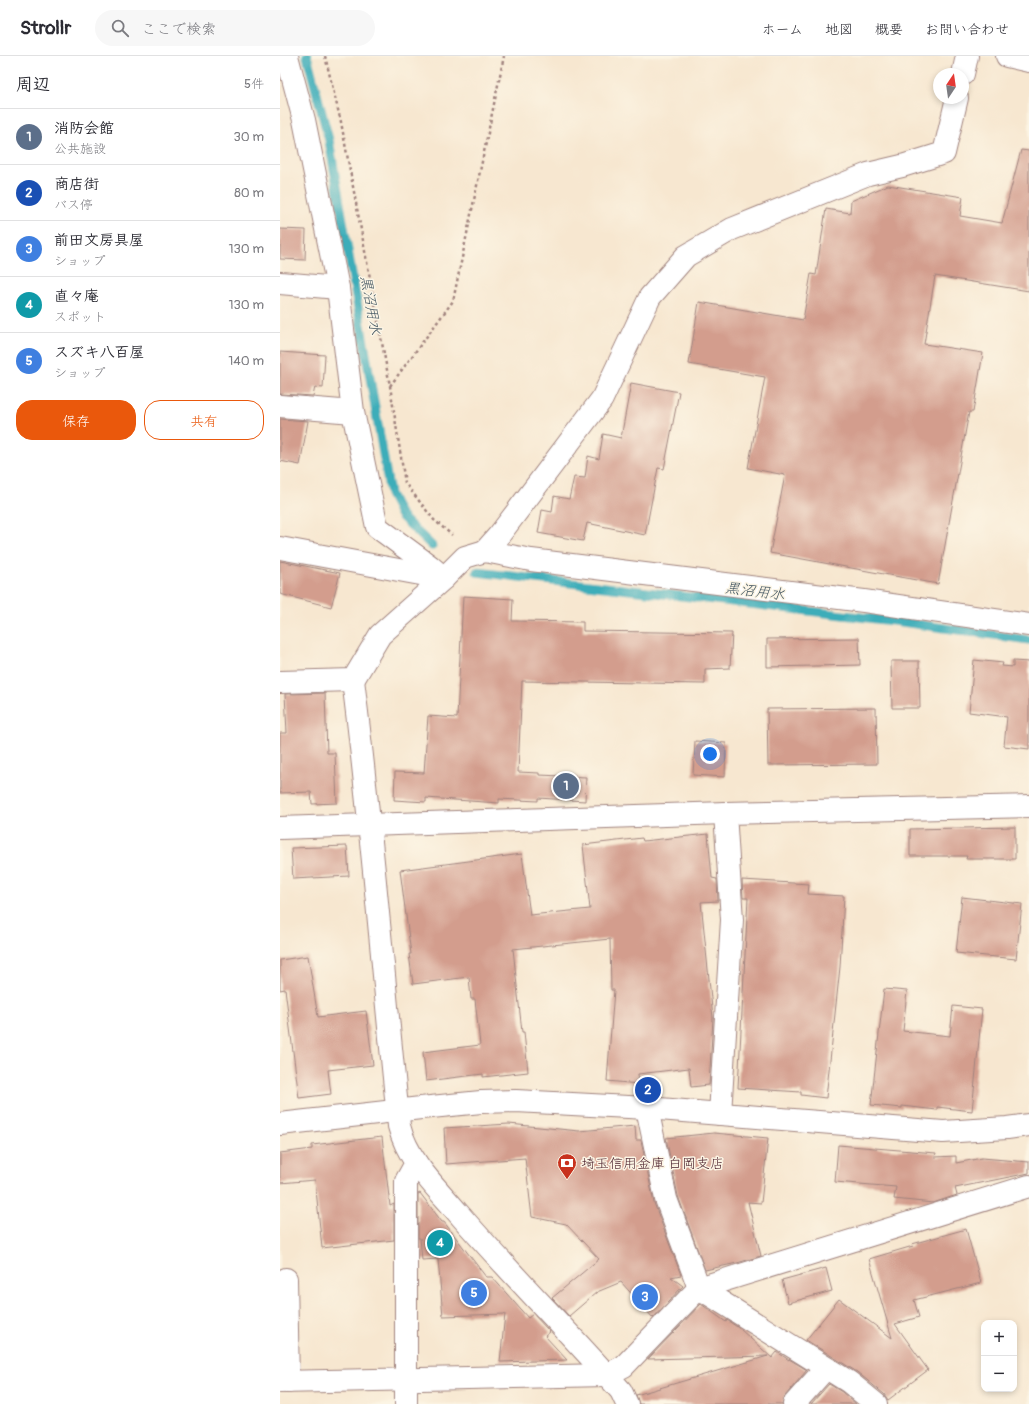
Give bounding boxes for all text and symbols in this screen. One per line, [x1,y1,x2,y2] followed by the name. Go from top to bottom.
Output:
[95,10,375,46] search box
[20,16,71,40] text: Strollr
[109,17,131,39] icon: search
[141,20,216,39] text: ここで検索
[762,21,803,38] text: ホーム
[825,21,853,38] text: 地図
[875,21,903,38] text: 概要
[925,21,1009,38] text: お問い合わせ
[933,68,969,104] north arrow
[16,74,50,95] text: 周辺
[244,76,264,92] text: 5件
[54,119,114,138] text: 消防会館
[26,129,32,145] text: 1
[234,129,264,145] text: 30 m
[54,141,106,157] text: 公共施設
[54,175,99,194] text: 商店街
[25,185,33,201] text: 2
[234,185,264,201] text: 80 m
[54,197,93,213] text: バス停
[54,231,144,250] text: 前田文房具屋
[25,241,33,257] text: 3
[228,241,264,257] text: 130 m
[54,253,105,269] text: ショップ
[356,274,385,336] water label: 黒沼用水
[54,287,99,306] text: 直々庵
[25,297,33,313] text: 4
[228,297,264,313] text: 130 m
[54,309,106,325] text: スポット
[54,343,145,362] text: スズキ八百屋
[25,353,33,369] text: 5
[228,353,264,369] text: 140 m
[54,365,105,381] text: ショップ
[16,400,136,440] button: 保存
[144,400,264,440] button: 共有
[724,578,786,605] water label: 黒沼用水
[700,744,720,764] your location
[553,771,579,801] pin: 1
[635,1075,661,1105] pin: 2
[556,1152,578,1180] bank icon: 埼玉信用金庫 白岡支店
[581,1155,724,1172] place label: 埼玉信用金庫 白岡支店
[427,1228,453,1258] pin: 4
[461,1278,487,1308] pin: 5
[632,1282,658,1312] pin: 3
[981,1320,1017,1392] map controls
[981,1320,1017,1356] button: +
[981,1356,1017,1392] button: −

